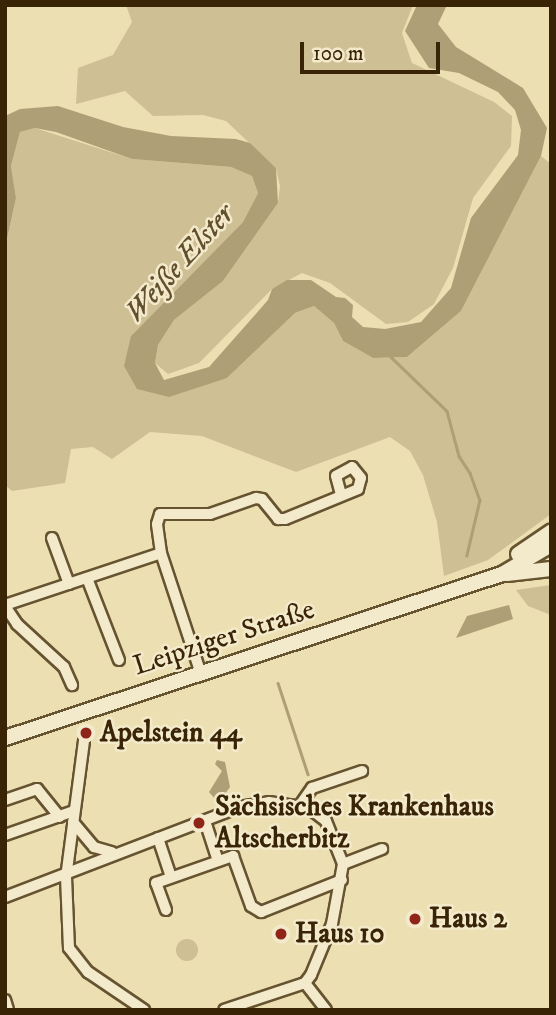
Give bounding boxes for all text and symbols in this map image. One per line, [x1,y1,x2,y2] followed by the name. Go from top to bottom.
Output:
[304,28,444,72] scale bar
[313,41,364,67] text: 100 m
[118,197,242,331] water label: Weiße Elster
[129,593,319,683] street label: Leipziger Straße
[100,716,242,750] place label: Apelstein 44
[78,725,94,741] marker: Apelstein 44
[215,790,494,856] place label: Sächsisches Krankenhaus Altscherbitz
[189,813,209,833] marker: Sächsisches Krankenhaus Altscherbitz
[429,902,507,936] place label: Haus 2
[407,911,423,927] marker: Haus 2
[295,917,385,951] place label: Haus 10
[273,926,289,942] marker: Haus 10

